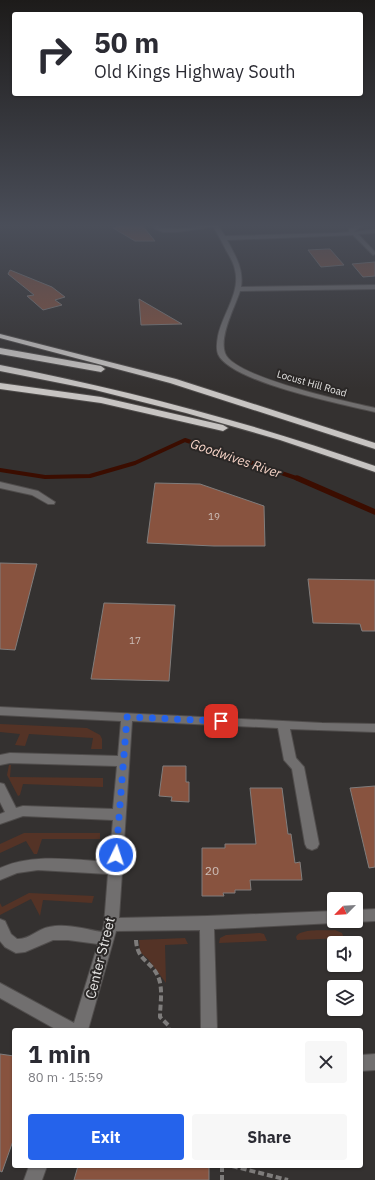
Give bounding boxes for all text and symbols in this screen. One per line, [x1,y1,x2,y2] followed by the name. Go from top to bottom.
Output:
[94,24,159,61] text: 50 m
[28,28,80,80] icon: right
[94,60,296,83] text: Old Kings Highway South
[275,367,348,400] street label: Locust Hill Road
[188,435,285,482] water label: Goodwives River
[208,510,220,523] house number: 19
[129,634,141,647] house number: 17
[204,704,238,738] pin
[210,710,232,732] icon: arrive
[95,834,137,876] position arrow
[205,863,219,878] house number: 20
[327,892,363,928] north arrow
[327,892,363,1016] map controls
[81,915,119,1001] street label: Center Street
[327,936,363,972] button: sound
[327,980,363,1016] button: layers
[28,1038,91,1070] text: 1 min
[305,1041,347,1083] button: close
[28,1069,103,1086] text: 80 m · 15:59
[28,1114,184,1160] button: Exit
[192,1114,347,1160] button: Share

